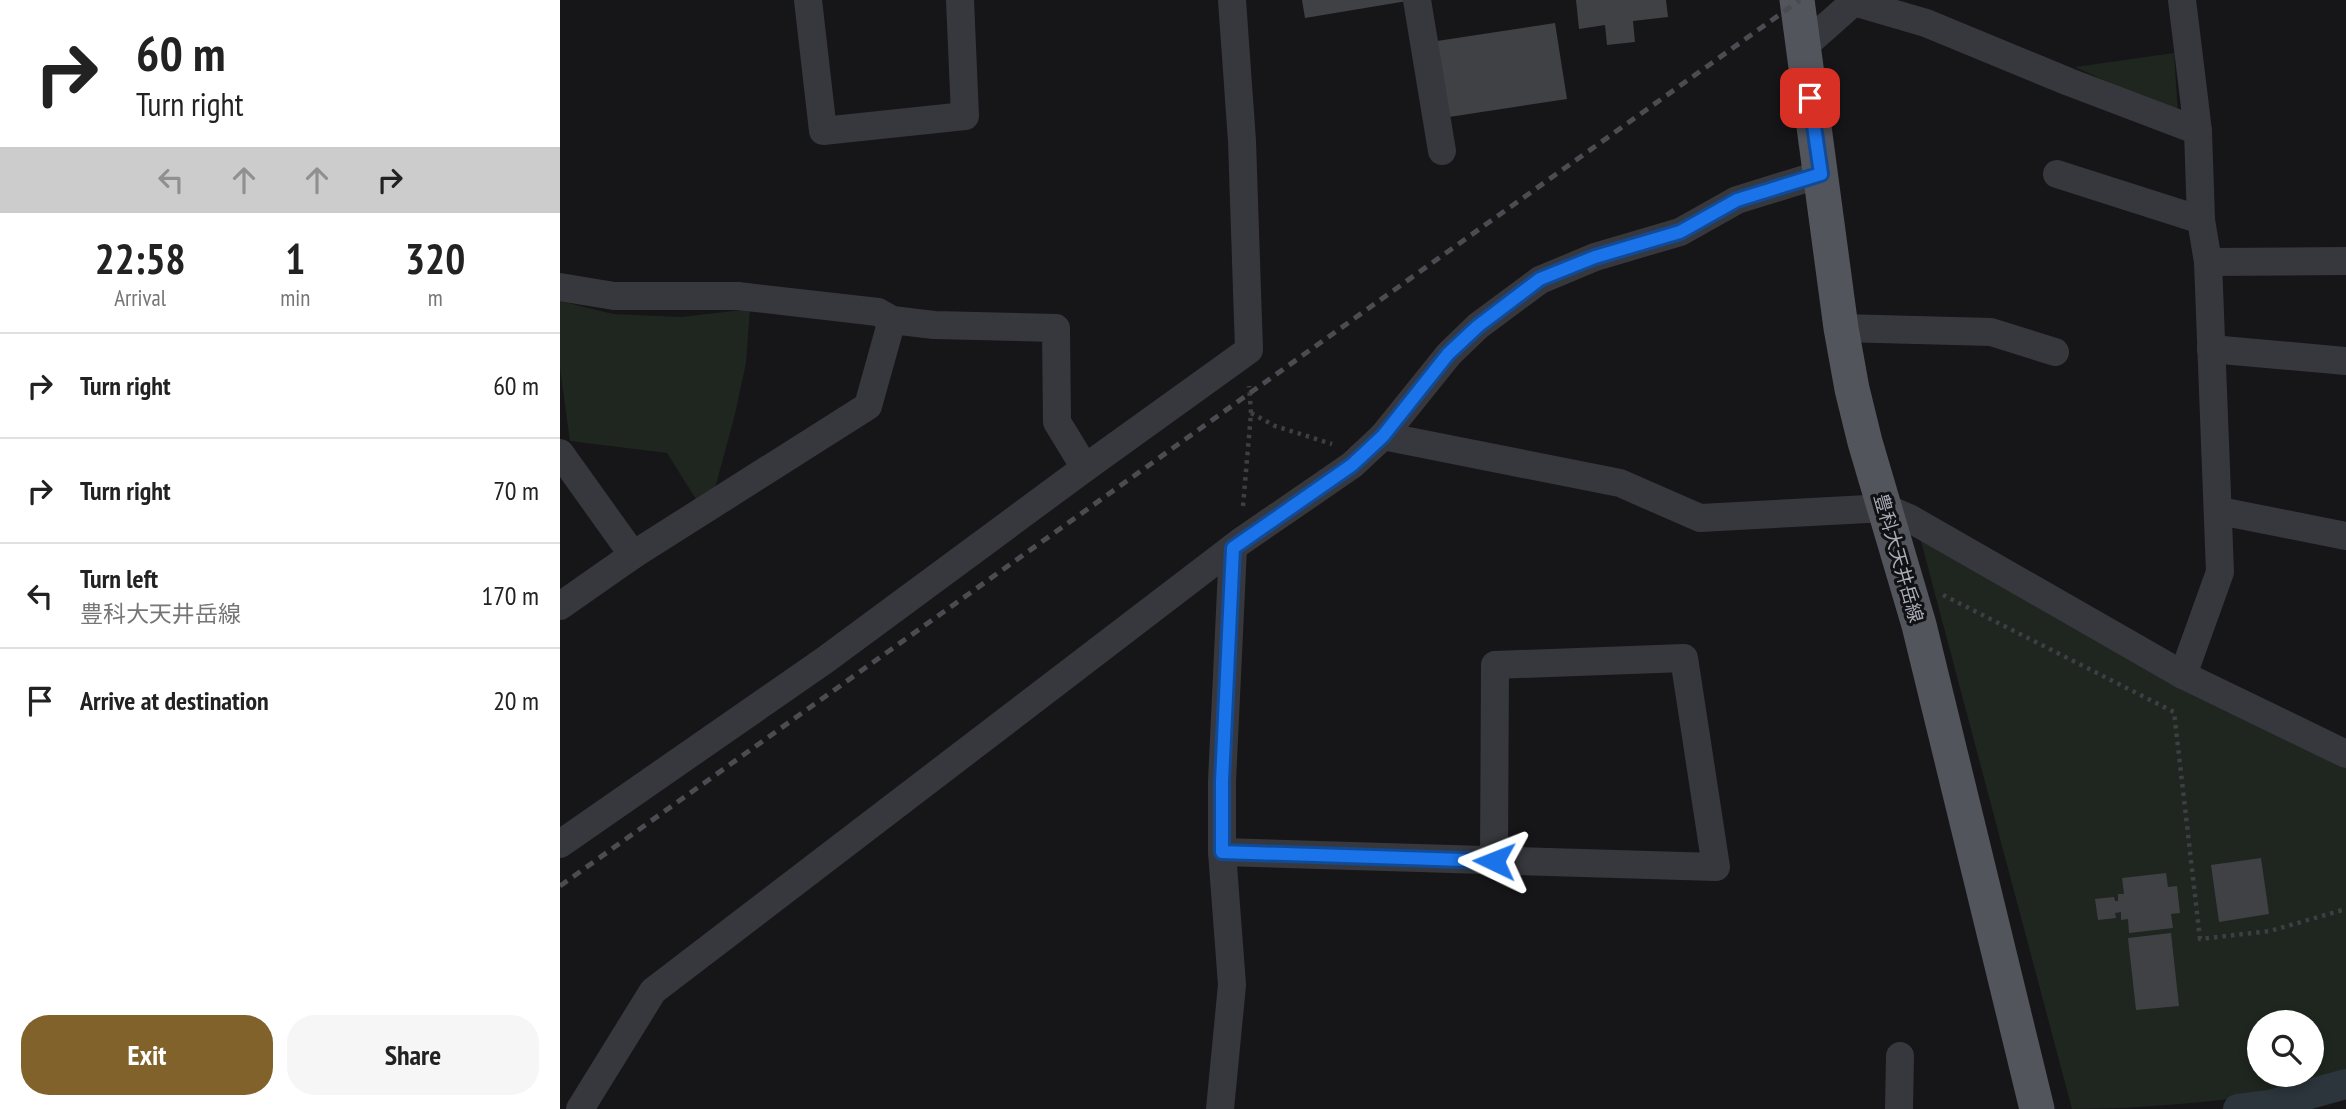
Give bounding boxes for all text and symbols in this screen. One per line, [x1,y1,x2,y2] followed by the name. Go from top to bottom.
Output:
[136,21,225,85] text: 60 m
[21,28,112,119] icon: right
[1780,68,1840,128] pin
[1791,79,1829,117] icon: arrive
[136,83,244,125] text: Turn right
[152,161,190,199] icon: left
[225,161,263,199] icon: ahead
[298,161,336,199] icon: ahead
[371,161,409,199] icon: right
[95,231,186,286] text: 22:58
[285,231,305,286] text: 1
[405,231,465,286] text: 320
[114,283,166,312] text: Arrival
[280,283,310,312] text: min
[428,283,443,312] text: m
[21,367,59,405] icon: right
[80,369,171,402] text: Turn right
[493,369,539,402] text: 60 m
[21,472,59,510] icon: right
[80,474,171,507] text: Turn right
[493,474,539,507] text: 70 m
[1869,491,1929,625] street label: 豊科大天井岳線
[80,562,158,595] text: Turn left
[21,577,59,615] icon: left
[481,579,539,612] text: 170 m
[80,599,241,628] text: 豊科大天井岳線
[21,682,59,720] icon: arrive
[80,684,269,717] text: Arrive at destination
[493,684,539,717] text: 20 m
[1457,824,1531,898] position arrow
[2247,1010,2324,1087] map controls
[2247,1010,2324,1087] button: search
[21,1015,273,1095] button: Exit
[287,1015,539,1095] button: Share

